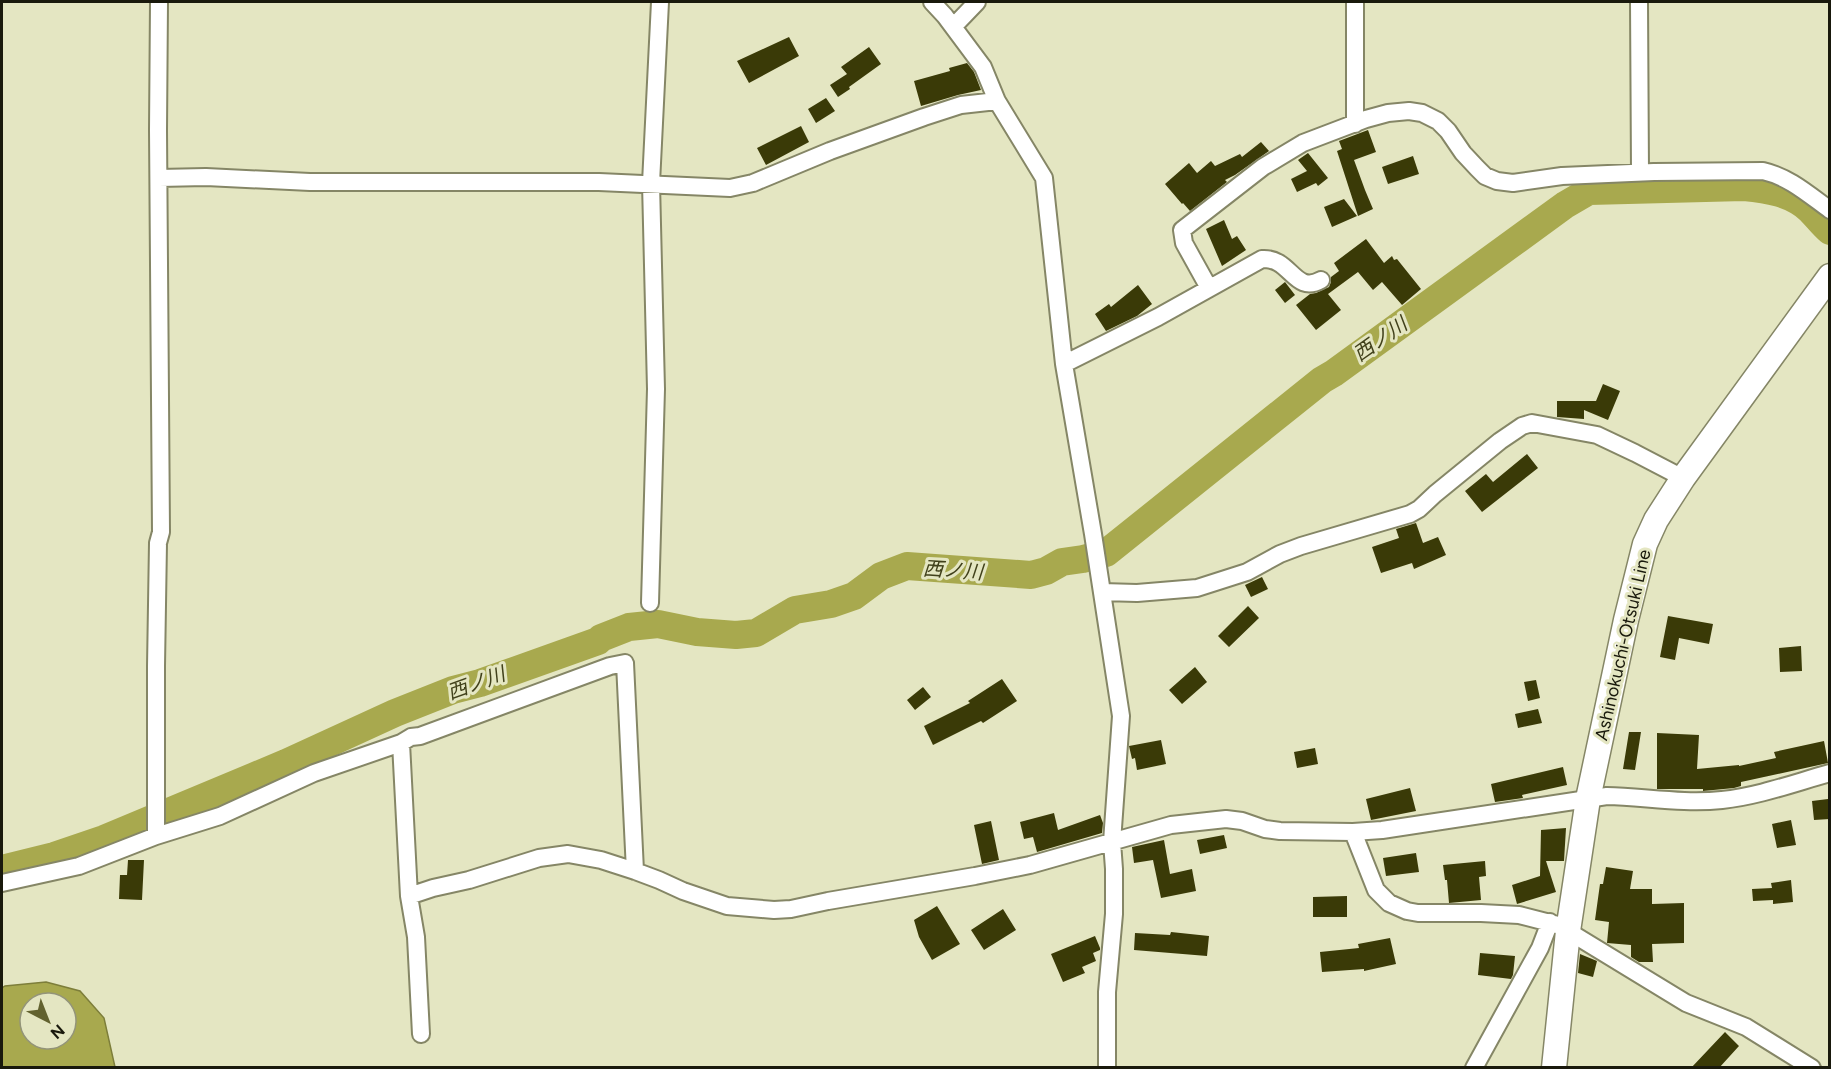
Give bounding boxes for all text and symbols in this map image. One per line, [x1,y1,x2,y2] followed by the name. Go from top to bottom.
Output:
[1349,311,1413,366] water label: 西ノ川
[1590,547,1656,743] street label: Ashinokuchi-Otsuki Line
[922,556,986,584] water label: 西ノ川
[444,661,510,705] water label: 西ノ川
[18,991,78,1051] north arrow
[47,1021,69,1043] text: N

